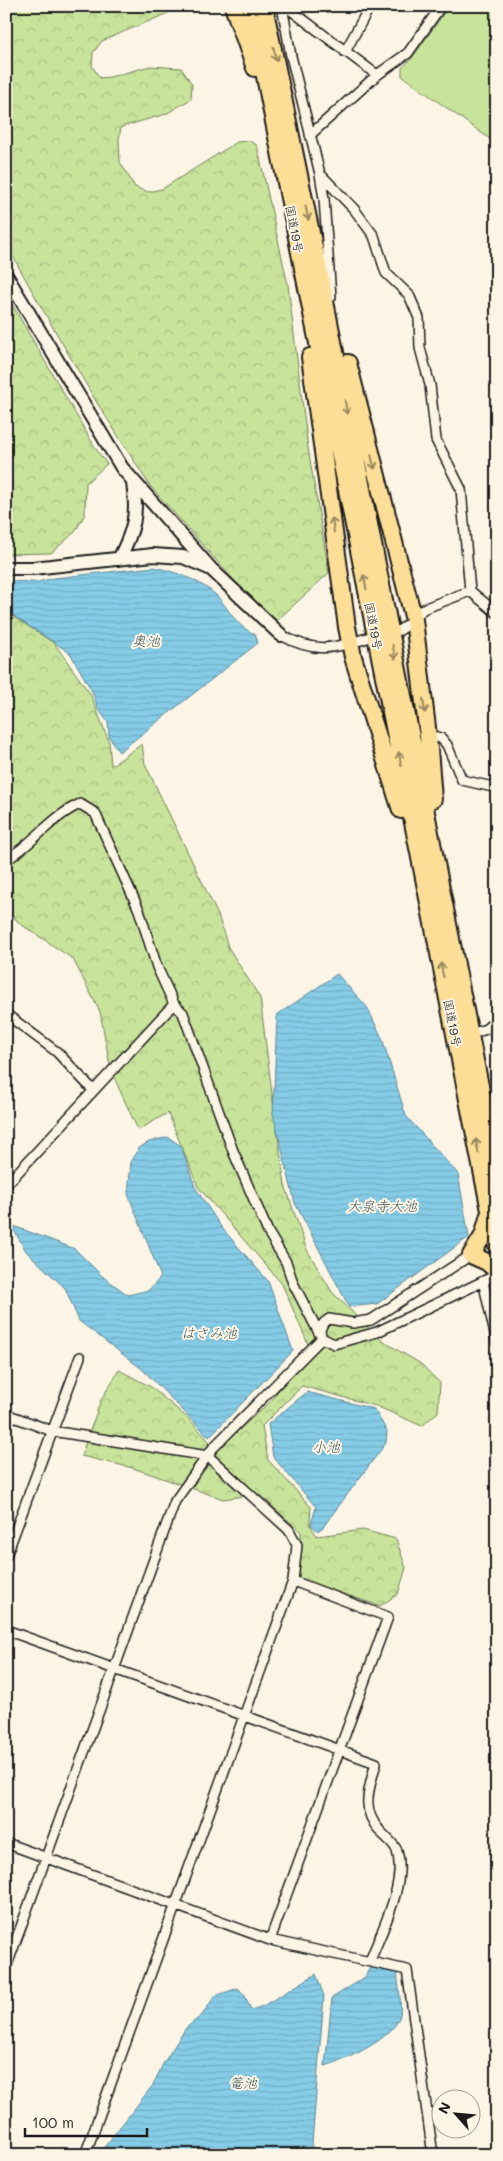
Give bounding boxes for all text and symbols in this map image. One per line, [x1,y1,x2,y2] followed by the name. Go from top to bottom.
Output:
[270,45,280,61] one-way arrow
[283,204,307,254] street label: 国道19号
[303,205,312,221] one-way arrow
[341,398,351,414] one-way arrow
[369,453,378,469] one-way arrow
[328,517,338,533] one-way arrow
[360,575,369,591] one-way arrow
[362,601,386,651] street label: 国道19号
[132,631,161,650] water label: 奥池
[390,644,399,660] one-way arrow
[420,697,430,713] one-way arrow
[395,752,404,768] one-way arrow
[437,962,446,978] one-way arrow
[441,998,465,1048] street label: 国道19号
[472,1139,481,1155] one-way arrow
[347,1196,418,1215] water label: 大泉寺大池
[181,1323,238,1342] water label: はさみ池
[312,1437,341,1456] water label: 小池
[229,2073,258,2092] water label: 篭池
[430,2088,480,2138] north arrow
[433,2099,455,2117] text: N
[25,2106,148,2138] scale bar
[32,2112,74,2132] text: 100 m

